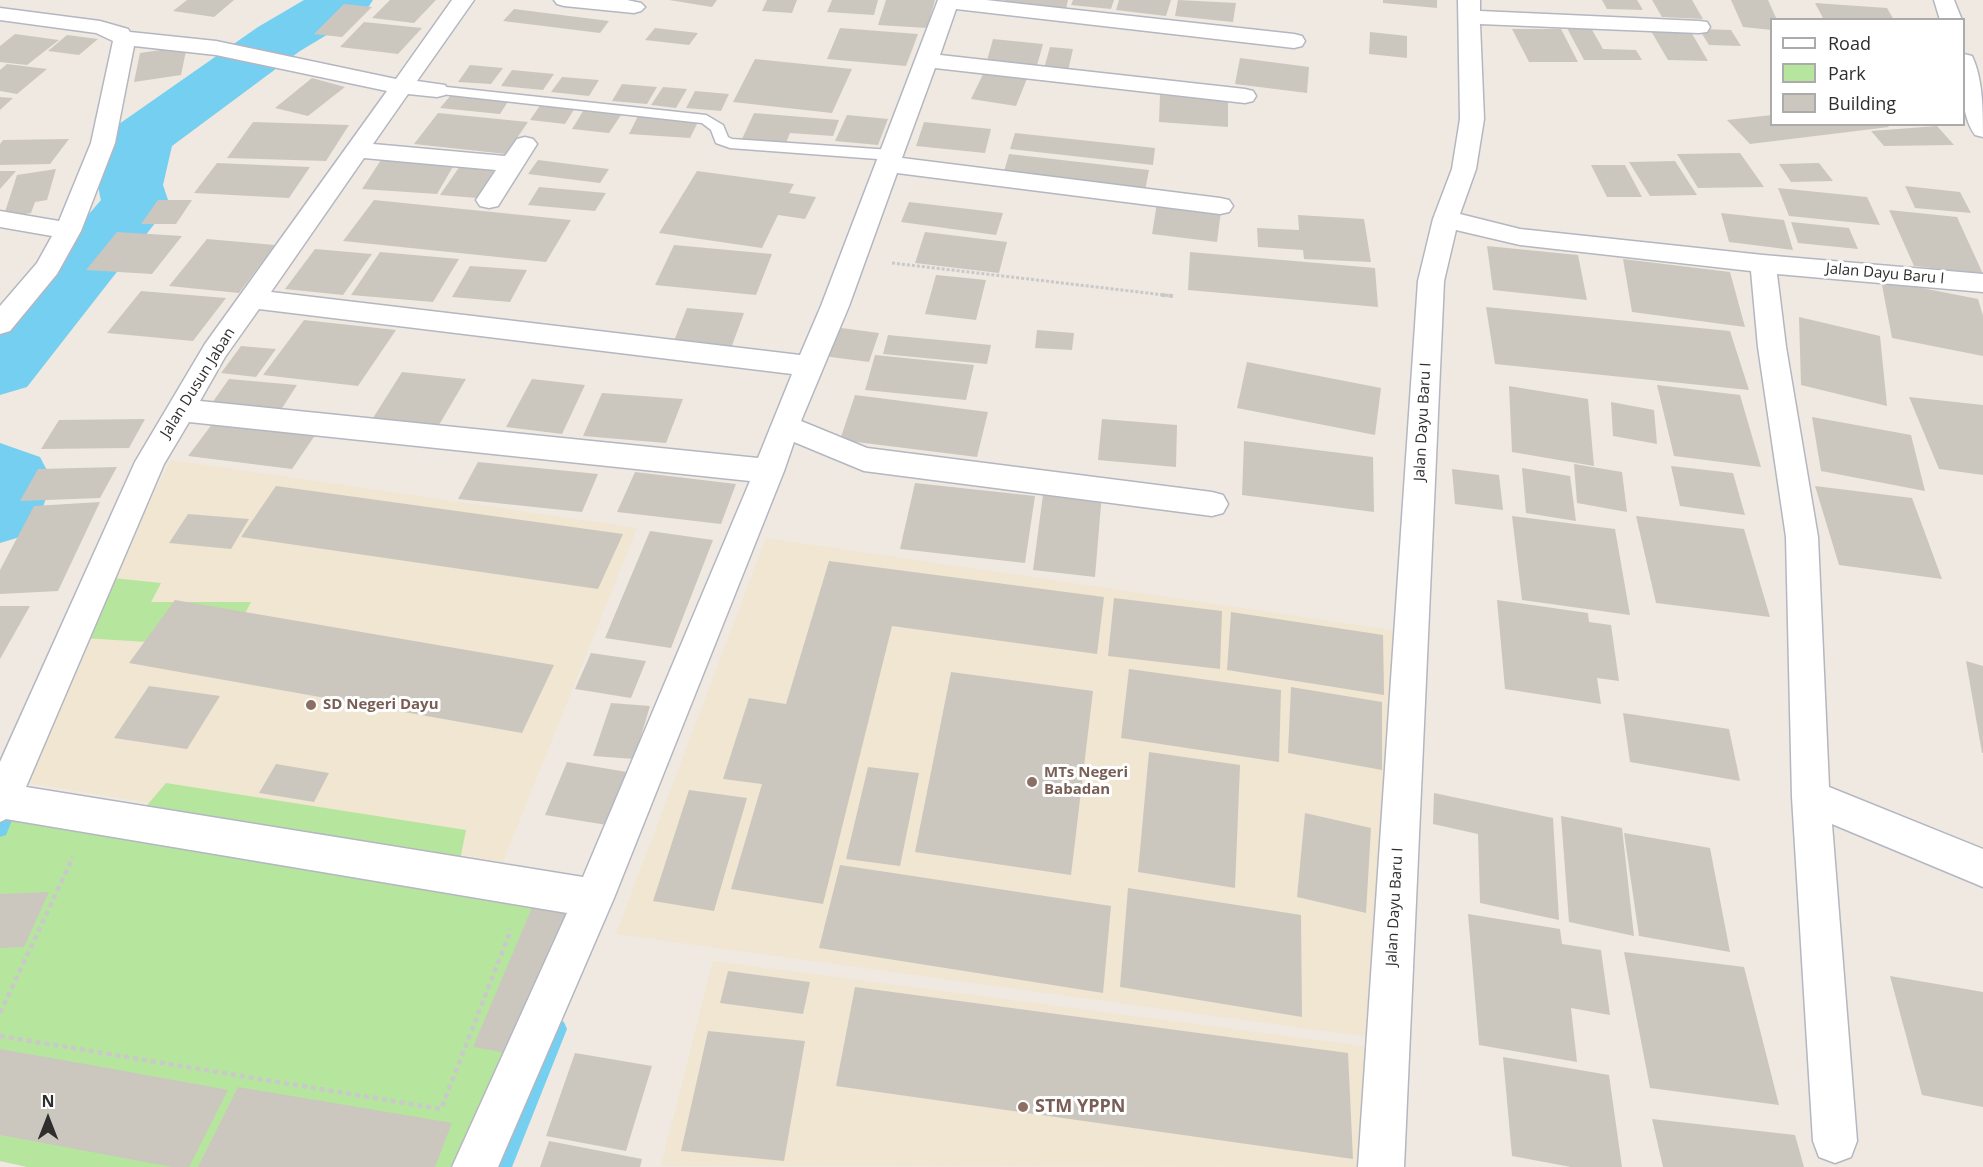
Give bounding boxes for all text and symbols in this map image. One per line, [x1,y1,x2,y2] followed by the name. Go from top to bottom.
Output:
[1770,18,1965,126] legend
[1828,31,1871,55] text: Road
[1828,61,1866,85] text: Park
[1828,91,1896,115] text: Building
[1825,260,1945,288] street label: Jalan Dayu Baru I
[157,325,239,441] street label: Jalan Dusun Jaban
[1411,362,1435,482] street label: Jalan Dayu Baru I
[323,696,438,714] place label: SD Negeri Dayu
[304,698,318,712] marker: SD Negeri Dayu
[1044,764,1128,799] place label: MTs Negeri Babadan
[1025,775,1039,789] marker: MTs Negeri Babadan
[1383,847,1407,967] street label: Jalan Dayu Baru I
[18,1089,78,1149] north arrow
[41,1090,55,1112] text: N
[1035,1096,1125,1118] place label: STM YPPN
[1016,1100,1030,1114] marker: STM YPPN

